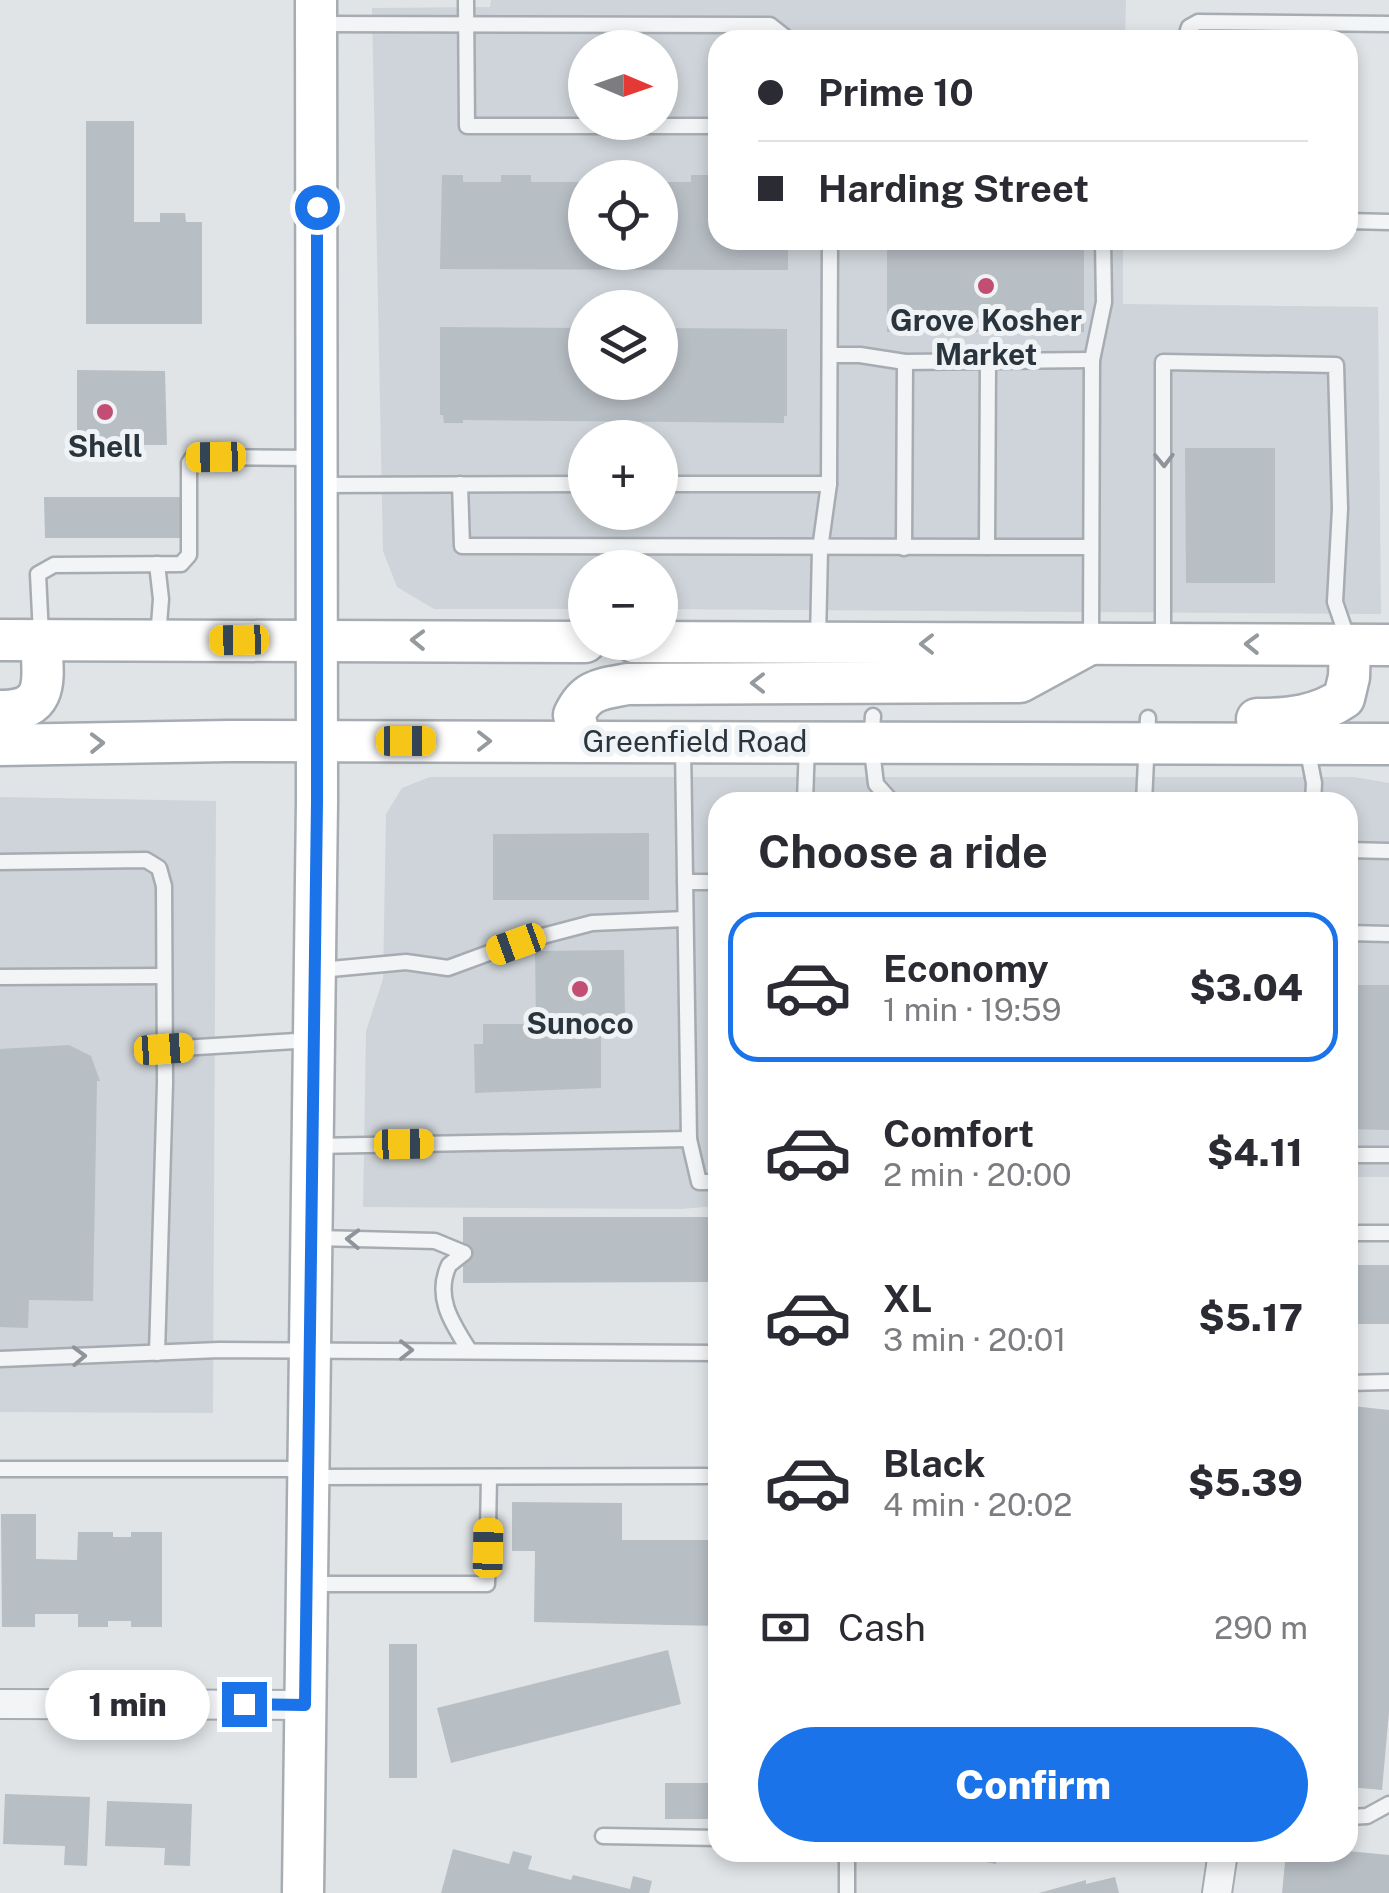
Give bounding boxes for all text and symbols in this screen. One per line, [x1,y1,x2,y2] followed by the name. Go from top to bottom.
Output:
[568,30,678,140] north arrow
[568,30,678,660] map controls
[818,70,974,115] text: Prime 10
[568,160,678,270] button: locate
[818,166,1089,211] text: Harding Street
[295,185,340,230] route start
[975,275,997,297] marker: Grove Kosher Market
[568,290,678,400] button: layers
[890,302,1082,372] place label: Grove Kosher Market
[94,401,116,423] marker: Shell
[568,420,678,530] button: +
[67,428,143,464] place label: Shell
[186,441,246,473] car
[1153,452,1174,468] one-way arrow
[568,550,678,660] button: −
[209,624,269,656] car
[409,629,424,651] one-way arrow
[919,633,934,655] one-way arrow
[1244,633,1260,655] one-way arrow
[750,672,766,694] one-way arrow
[583,723,808,759] street label: Greenfield Road
[376,726,436,756] car
[478,730,493,752] one-way arrow
[90,733,106,754] one-way arrow
[758,825,1048,878] text: Choose a ride
[483,920,549,968] car
[763,942,853,1032] icon: car
[883,946,1049,991] text: Economy
[1190,965,1303,1010] text: $3.04
[569,978,591,1000] marker: Sunoco
[883,991,1061,1028] text: 1 min · 19:59
[526,1005,634,1041] place label: Sunoco
[133,1032,195,1066] car
[763,1107,853,1197] icon: car
[883,1111,1034,1156] text: Comfort
[374,1128,434,1160] car
[1207,1130,1303,1175] text: $4.11
[883,1156,1072,1193] text: 2 min · 20:00
[345,1228,361,1249] one-way arrow
[763,1272,853,1362] icon: car
[883,1276,932,1321] text: XL
[1199,1295,1303,1340] text: $5.17
[883,1321,1066,1358] text: 3 min · 20:01
[400,1339,415,1361] one-way arrow
[71,1346,87,1367] one-way arrow
[763,1437,853,1527] icon: car
[883,1441,986,1486] text: Black
[1188,1460,1303,1505] text: $5.39
[883,1486,1072,1523] text: 4 min · 20:02
[472,1518,504,1578] car
[758,1600,813,1655] icon: cash
[838,1605,926,1650] text: Cash
[1214,1609,1308,1646] text: 290 m
[44,1669,209,1739] callout: 1 min
[222,1682,267,1727] route end
[88,1686,167,1723] text: 1 min
[758,1727,1308,1842] button: Confirm

